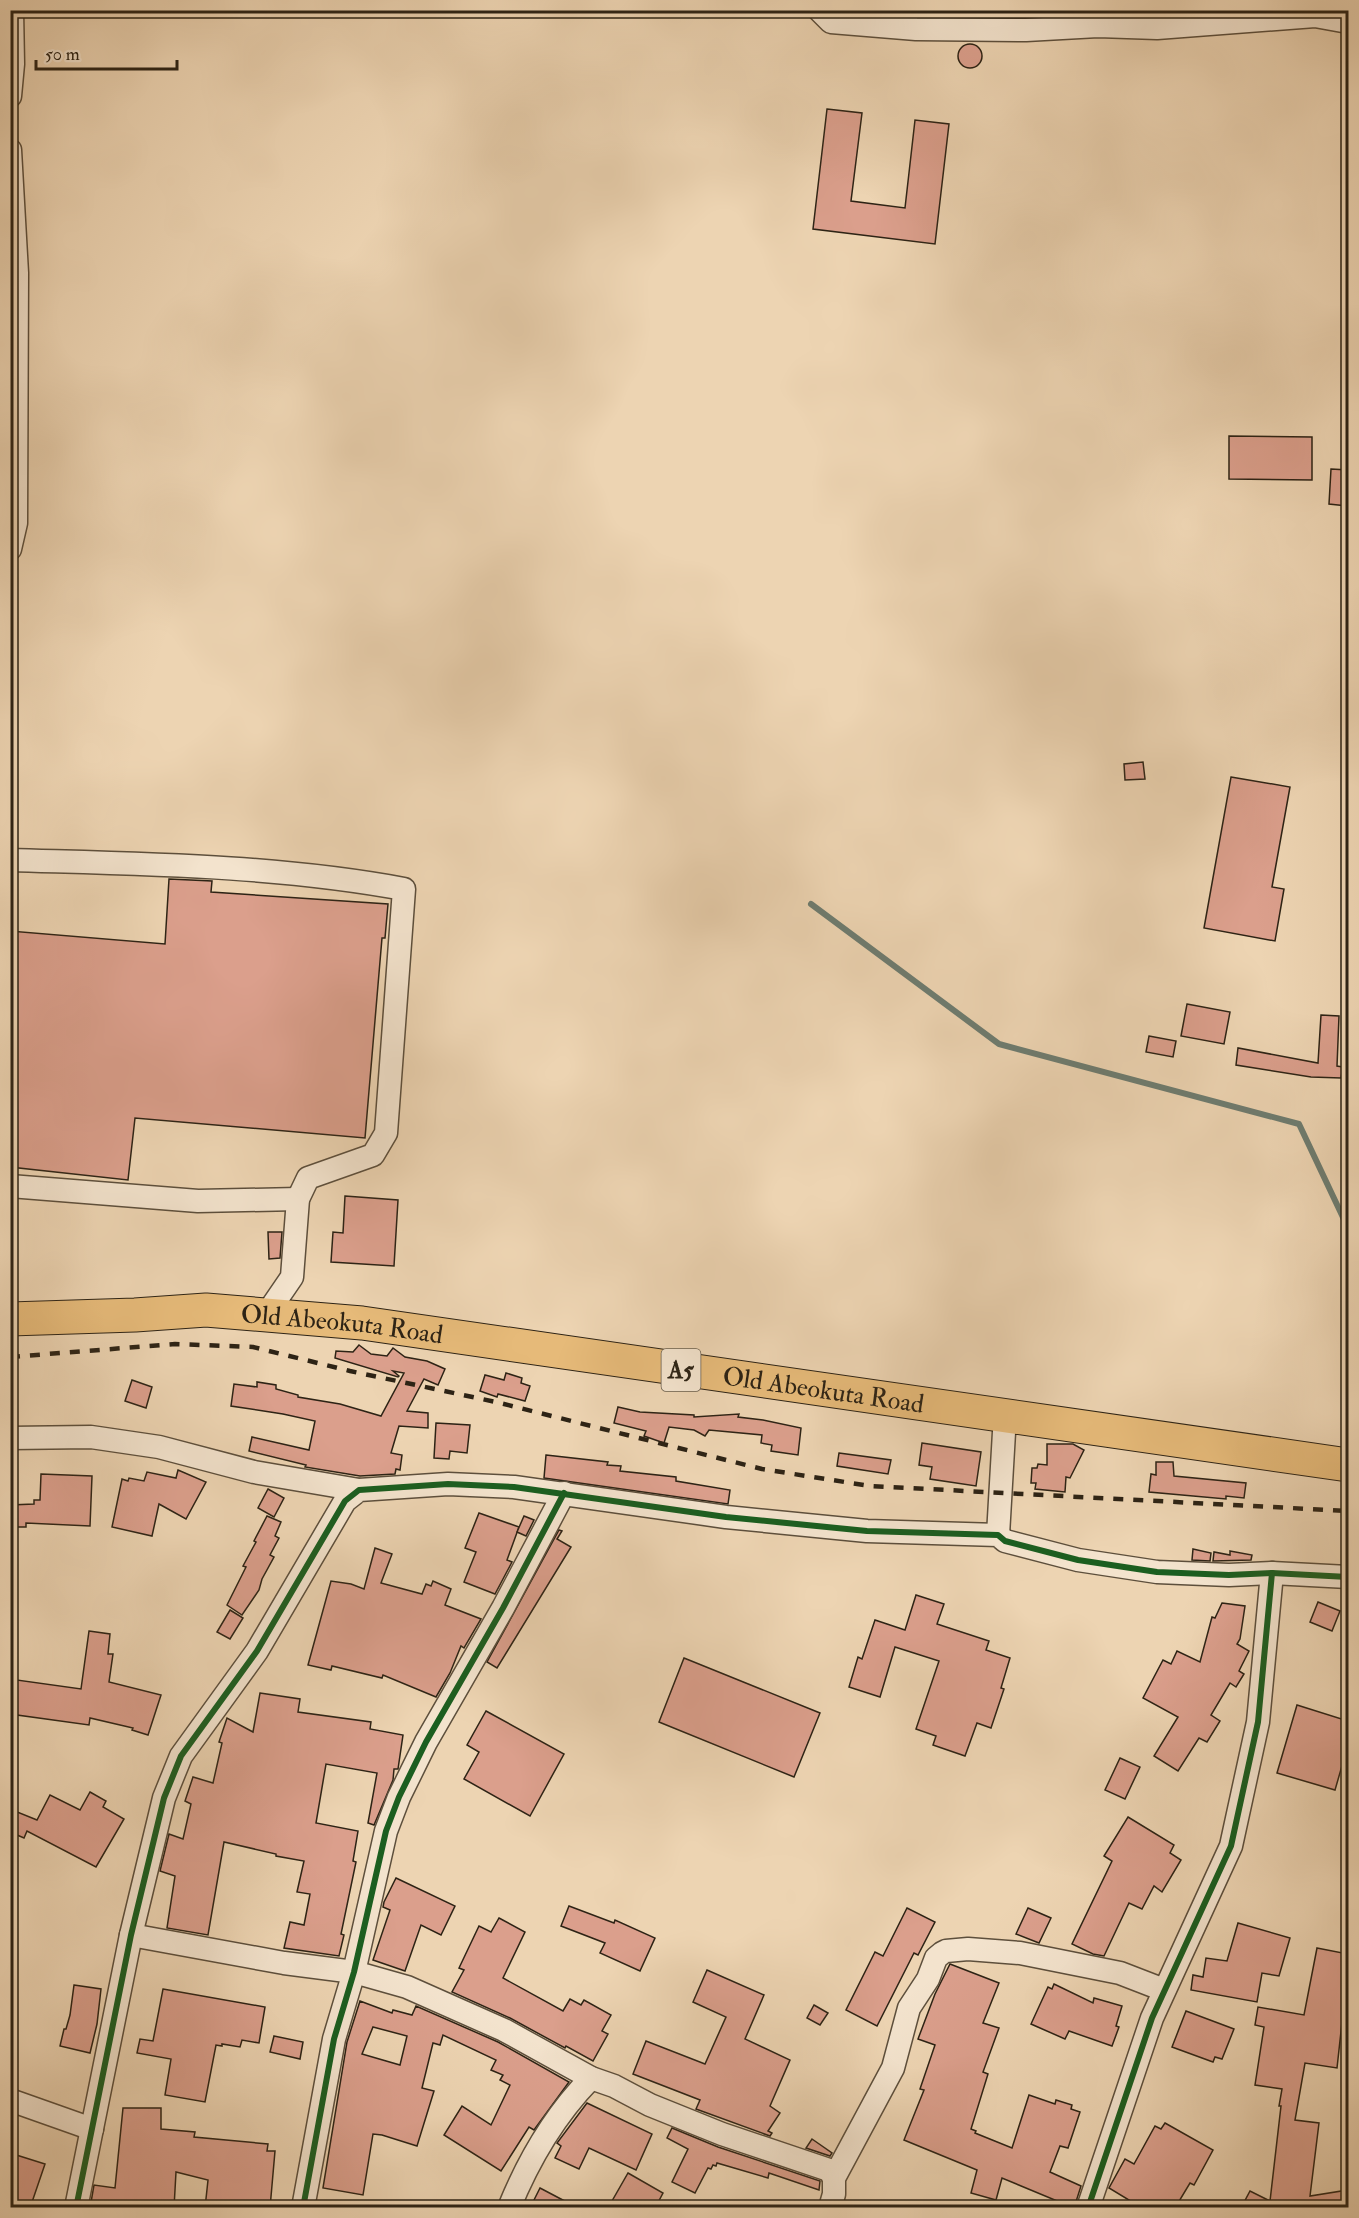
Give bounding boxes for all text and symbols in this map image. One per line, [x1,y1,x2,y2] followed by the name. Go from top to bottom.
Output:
[36,33,177,71] scale bar
[45,43,80,66] text: 50 m
[240,1298,445,1352] street label: Old Abeokuta Road
[662,1349,700,1391] road number: A5
[721,1360,926,1421] street label: Old Abeokuta Road

